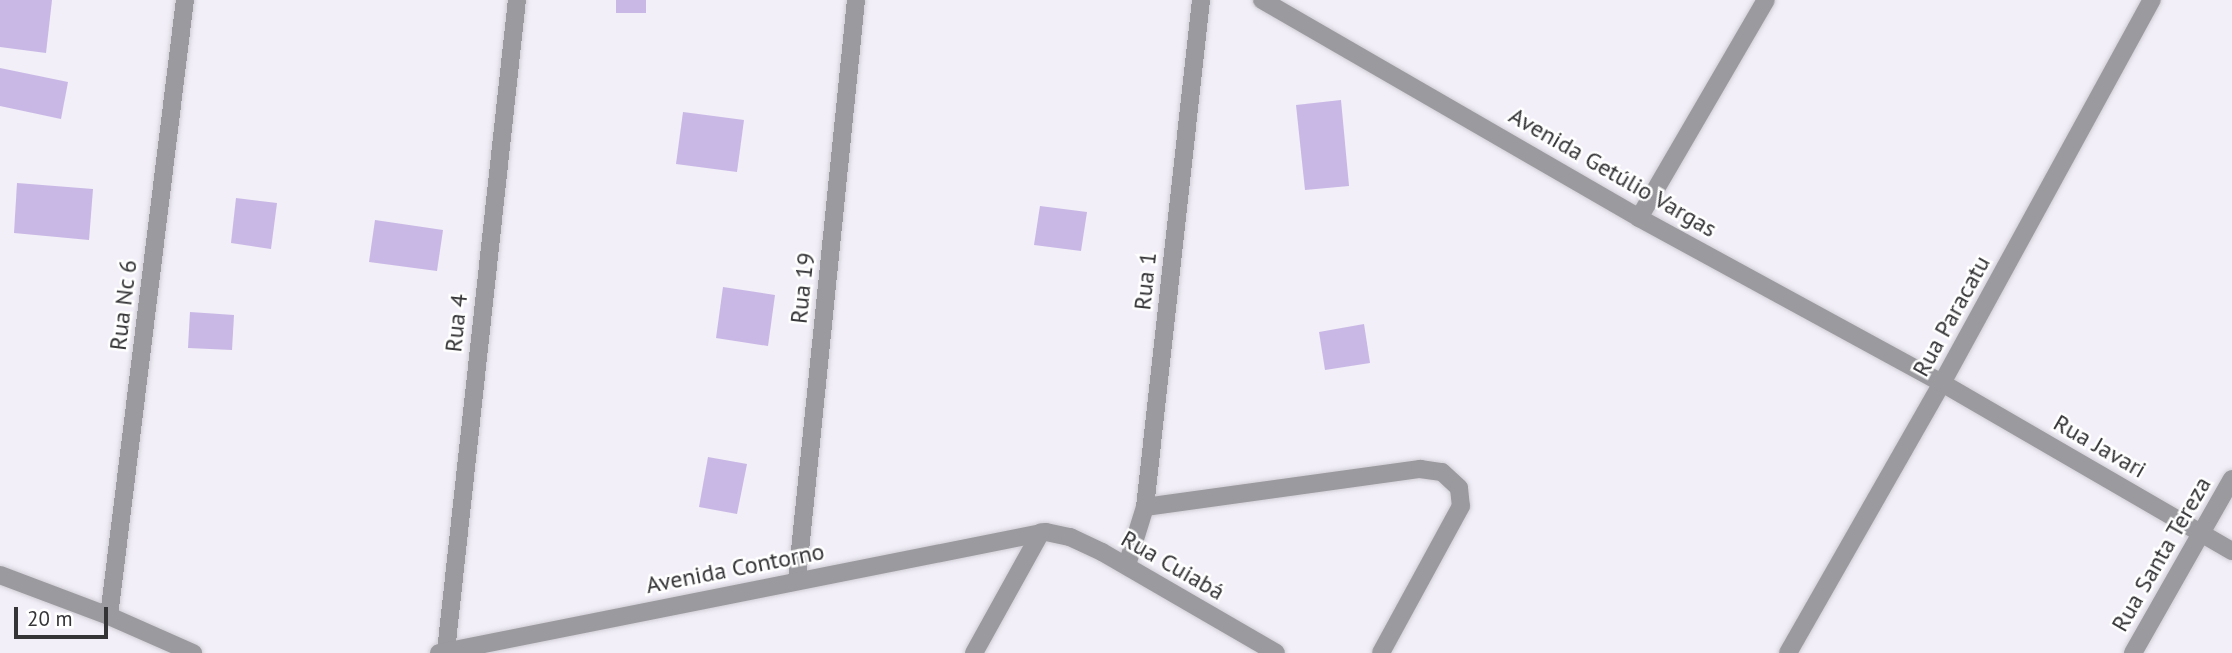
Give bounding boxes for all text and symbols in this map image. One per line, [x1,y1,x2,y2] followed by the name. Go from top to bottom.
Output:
[1504,101,1722,243] street label: Avenida Getúlio Vargas
[1128,250,1162,312] street label: Rua 1
[784,251,820,325] street label: Rua 19
[1906,251,1996,381] street label: Rua Paracatu
[103,258,143,352] street label: Rua Nc 6
[439,292,473,354] street label: Rua 4
[2049,408,2151,484] street label: Rua Javari
[2105,471,2217,637] street label: Rua Santa Tereza
[1116,524,1230,606] street label: Rua Cuiabá
[643,537,827,599] street label: Avenida Contorno
[18,594,112,638] scale bar
[27,605,73,632] text: 20 m

